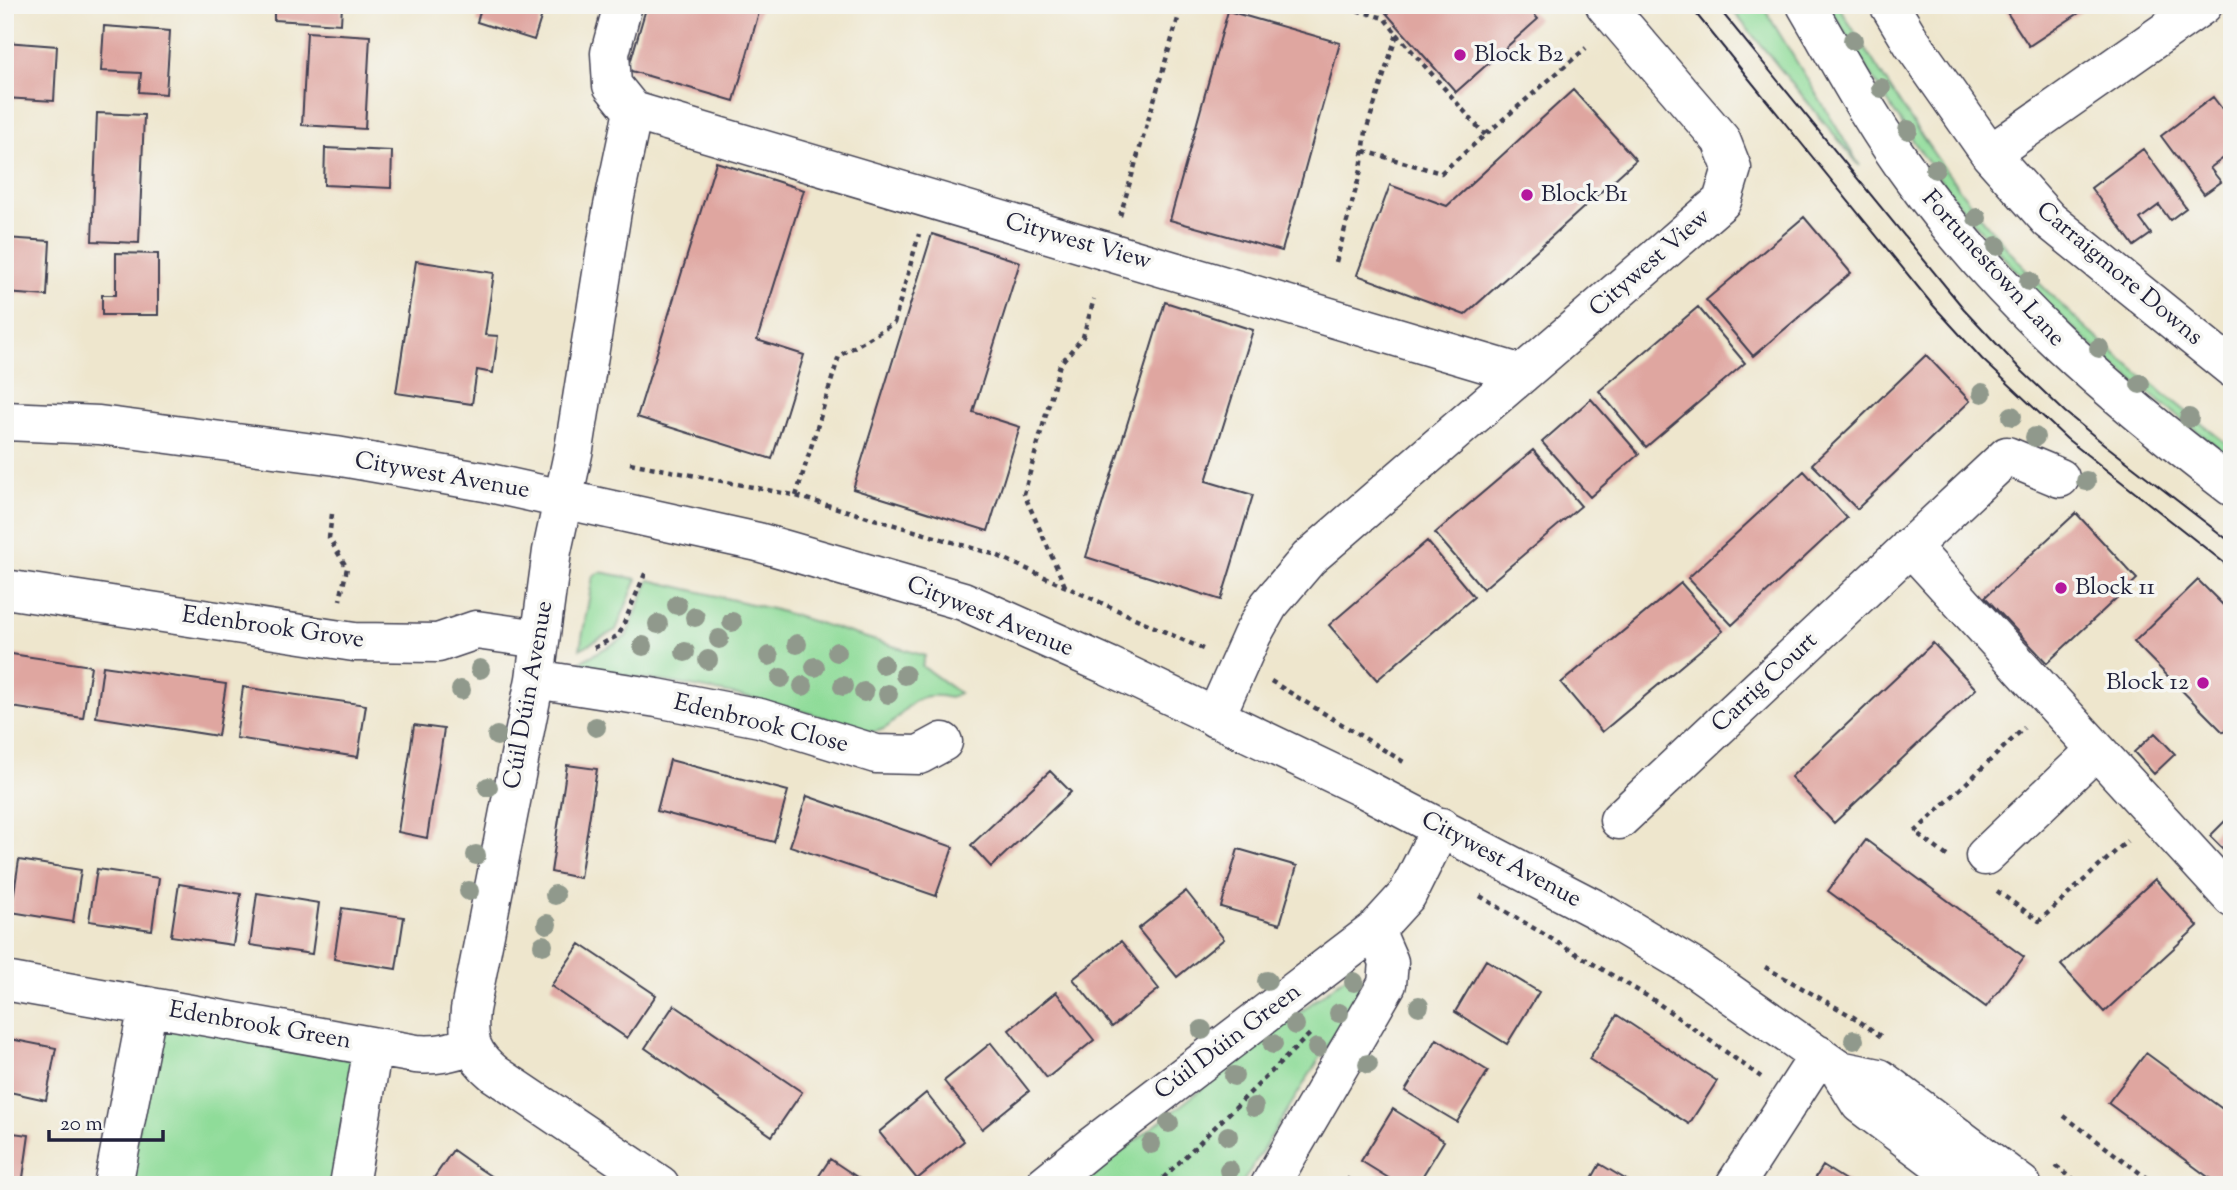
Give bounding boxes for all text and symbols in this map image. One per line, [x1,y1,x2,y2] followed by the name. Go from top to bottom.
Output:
[1474,38,1564,72] place label: Block B2
[1452,47,1468,63] marker: Block B2
[1541,178,1628,212] place label: Block B1
[1913,183,2073,355] street label: Fortunestown Lane
[1519,187,1535,203] marker: Block B1
[2028,194,2210,354] street label: Carraigmore Downs
[1582,201,1718,325] street label: Citywest View
[1001,205,1155,279] street label: Citywest View
[352,444,532,508] street label: Citywest Avenue
[901,568,1079,666] street label: Citywest Avenue
[2075,571,2155,605] place label: Block 11
[2053,580,2069,596] marker: Block 11
[180,598,366,658] street label: Edenbrook Grove
[496,598,562,792] street label: Cúil Dúin Avenue
[1704,625,1826,741] street label: Carrig Court
[2106,666,2189,700] place label: Block 12
[2195,675,2211,691] marker: Block 12
[670,686,852,762] street label: Edenbrook Close
[1415,803,1587,917] street label: Citywest Avenue
[1148,976,1308,1108] street label: Cúil Dúin Green
[166,993,354,1059] street label: Edenbrook Green
[49,1099,163,1143] scale bar
[60,1110,103,1140] text: 20 m

